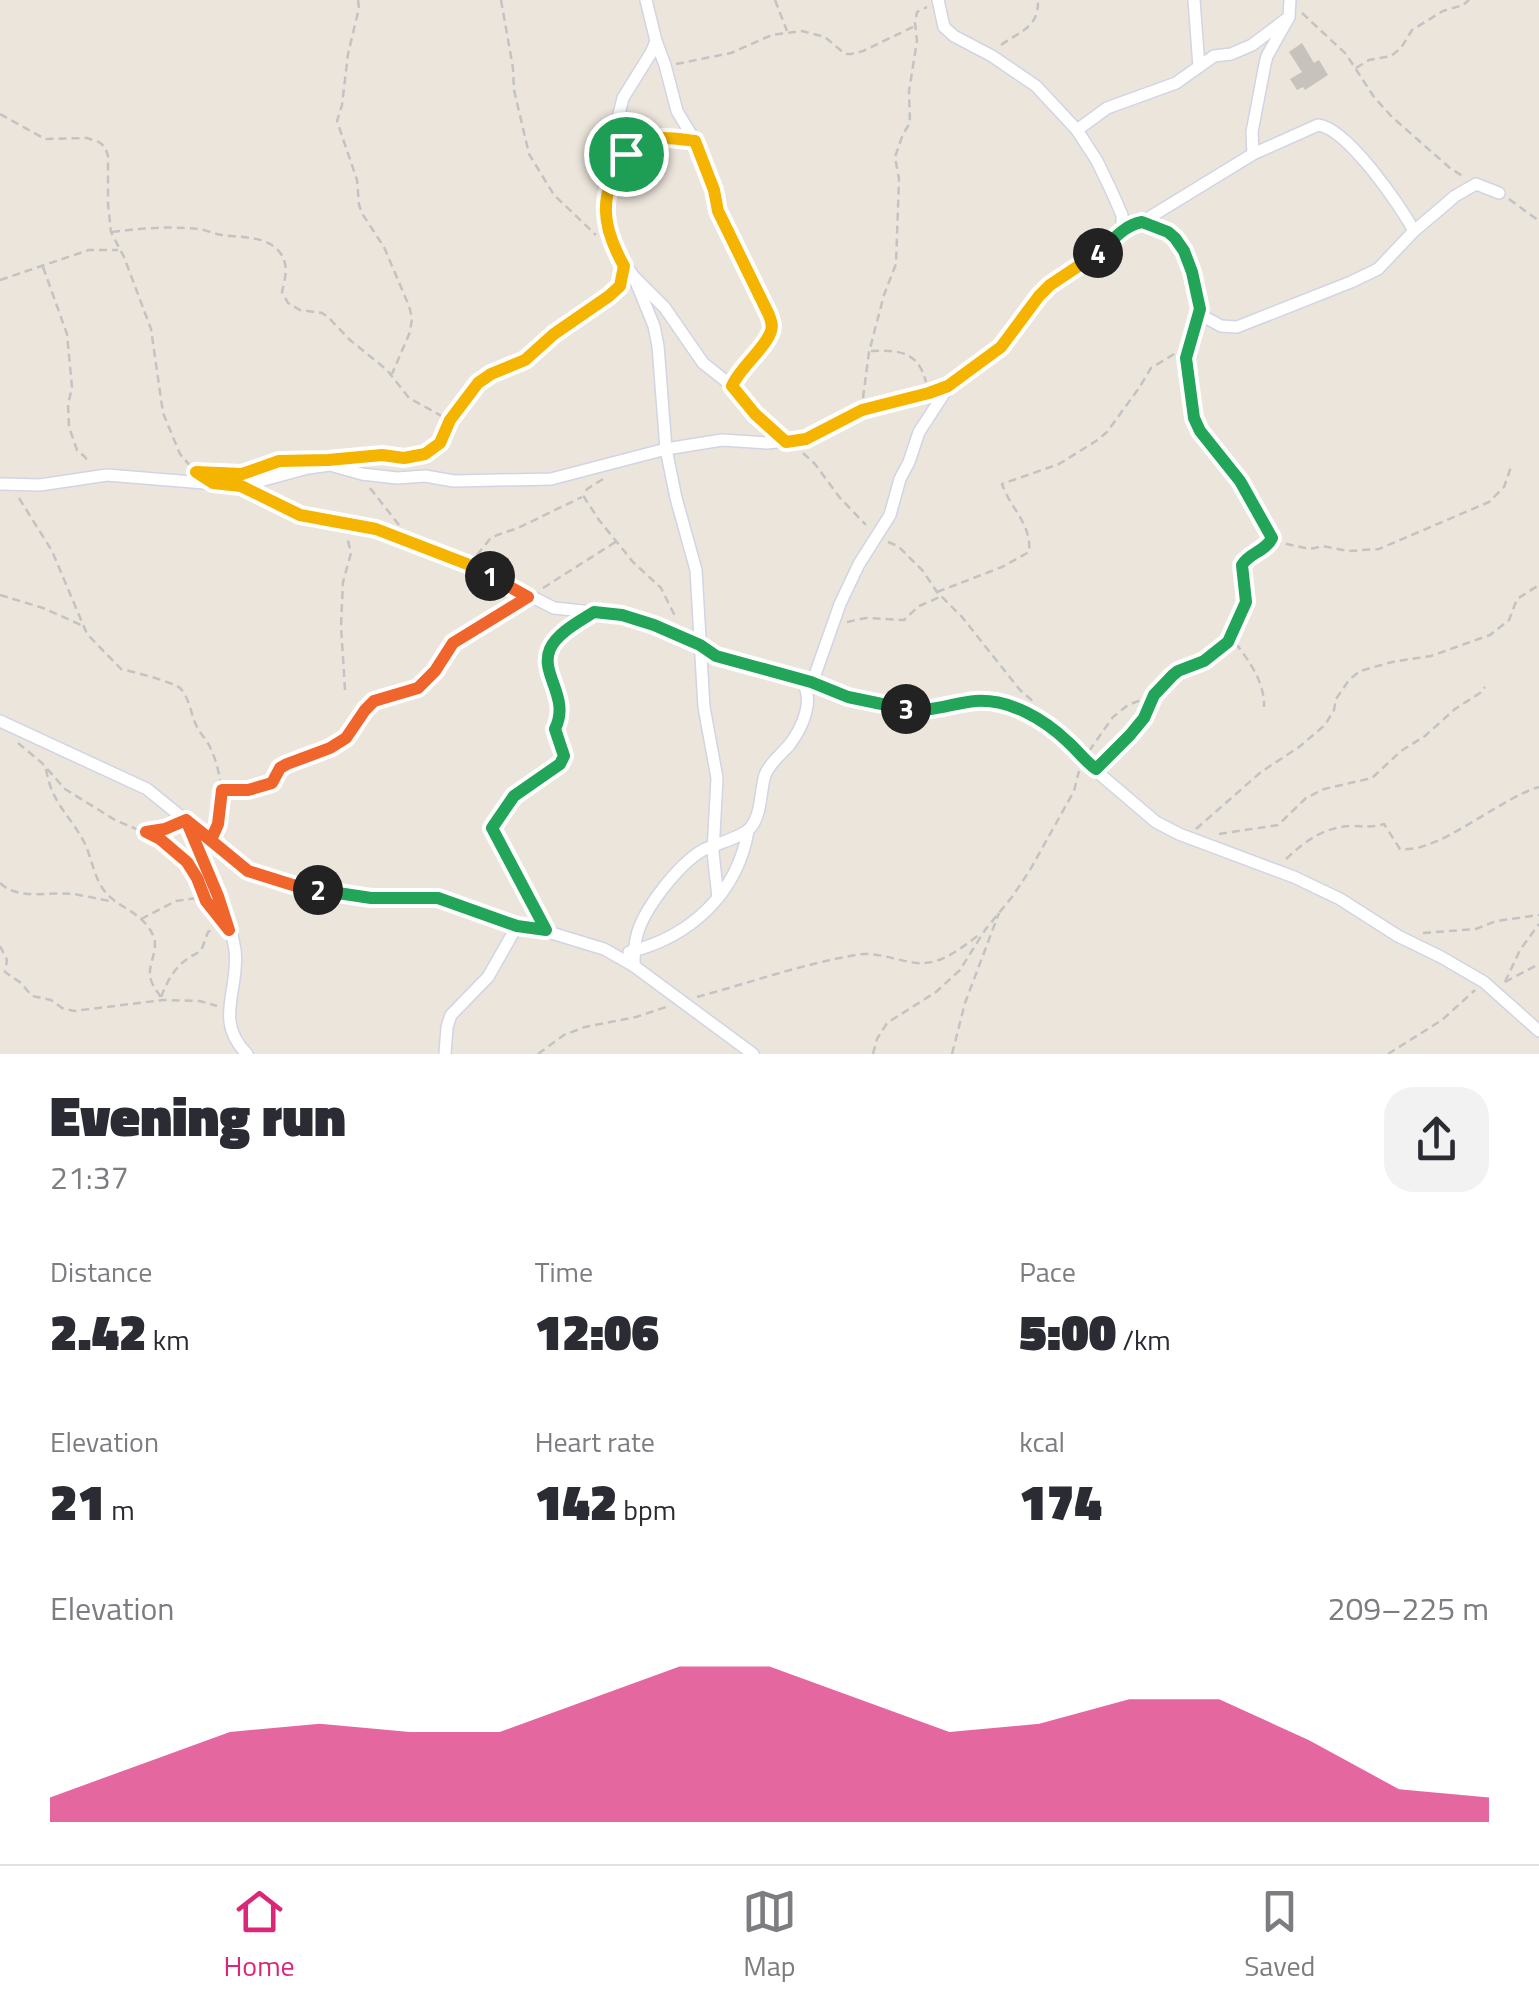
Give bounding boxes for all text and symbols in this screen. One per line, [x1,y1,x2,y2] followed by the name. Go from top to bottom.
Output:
[584,112,669,197] pin
[599,127,654,182] icon: arrive
[1073,228,1123,278] pin: 4
[1090,231,1106,274] text: 4
[465,551,515,601] pin: 1
[482,554,498,597] text: 1
[881,684,931,734] pin: 3
[898,687,914,730] text: 3
[293,865,343,915] pin: 2
[310,868,326,911] text: 2
[50,1074,346,1157] text: Evening run
[1384,1087,1489,1192] button: share
[50,1153,129,1201] text: 21:37
[50,1250,152,1293] text: Distance
[535,1250,593,1293] text: Time
[1019,1250,1076,1293] text: Pace
[50,1293,147,1369] text: 2.42
[535,1293,659,1369] text: 12:06
[1019,1293,1116,1369] text: 5:00
[147,1318,190,1361] text: km
[1116,1318,1171,1361] text: /km
[50,1420,159,1463] text: Elevation
[535,1420,655,1463] text: Heart rate
[1019,1420,1065,1463] text: kcal
[50,1463,105,1539] text: 21
[535,1463,617,1539] text: 142
[1019,1463,1102,1539] text: 174
[105,1488,135,1531] text: m
[617,1488,676,1531] text: bpm
[50,1584,174,1632] text: Elevation
[1327,1584,1489,1632] text: 209–225 m
[224,1884,295,1987] tab: Home
[742,1884,797,1987] tab: Map
[1244,1884,1315,1987] tab: Saved

